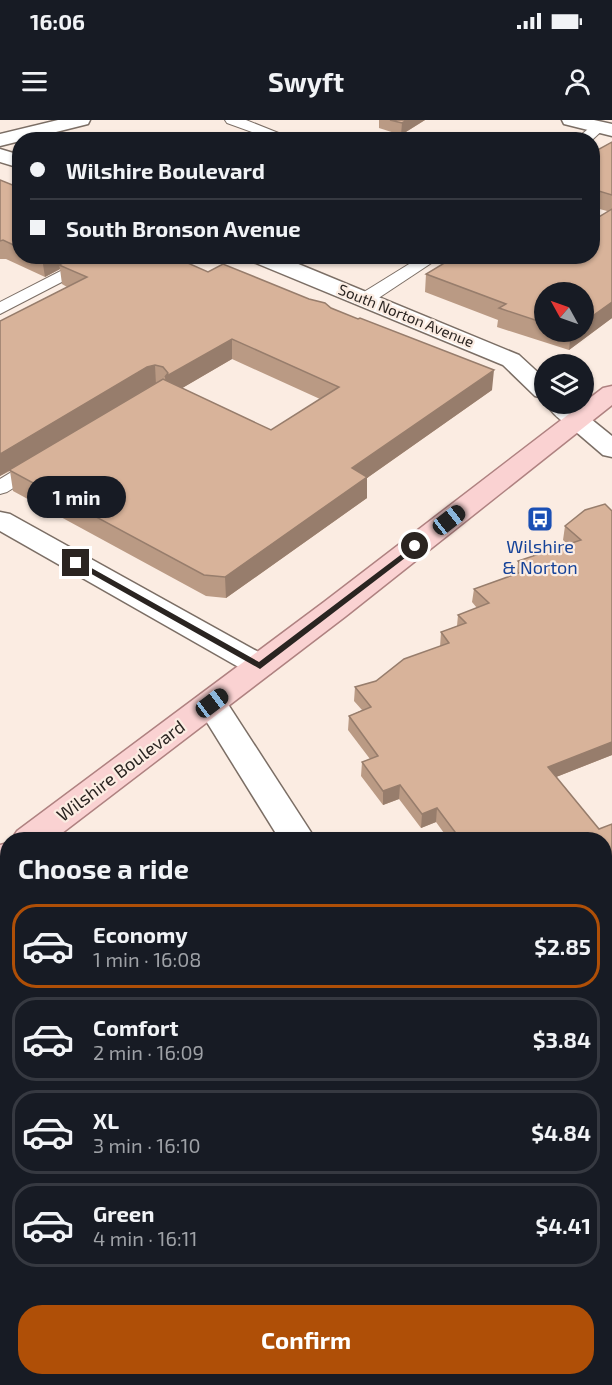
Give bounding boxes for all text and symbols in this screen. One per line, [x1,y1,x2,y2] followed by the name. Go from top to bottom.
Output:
[30,8,85,34] text: 16:06
[18,65,51,98] icon: menu
[268,65,344,97] text: Swyft
[561,65,594,98] icon: person
[66,157,265,183] text: Wilshire Boulevard
[66,215,301,241] text: South Bronson Avenue
[336,280,477,350] street label: South Norton Avenue
[534,282,594,342] north arrow
[534,282,594,414] map controls
[534,354,594,414] button: layers
[26,476,125,518] callout: 1 min
[52,485,101,509] text: 1 min
[429,502,469,538] car
[525,504,555,534] bus stop icon: Wilshire & Norton
[401,532,428,559] route start
[502,535,578,578] place label: Wilshire & Norton
[62,549,89,576] route end
[192,685,232,721] car
[52,715,189,826] street label: Wilshire Boulevard
[18,852,189,884] text: Choose a ride
[21,919,75,973] icon: car
[93,921,188,947] text: Economy
[534,933,591,959] text: $2.85
[93,947,201,971] text: 1 min · 16:08
[21,1012,75,1066] icon: car
[93,1014,178,1040] text: Comfort
[533,1026,591,1052] text: $3.84
[93,1040,204,1064] text: 2 min · 16:09
[21,1105,75,1159] icon: car
[93,1107,119,1133] text: XL
[531,1119,591,1145] text: $4.84
[93,1133,200,1157] text: 3 min · 16:10
[21,1198,75,1252] icon: car
[93,1200,155,1226] text: Green
[535,1212,591,1238] text: $4.41
[93,1226,198,1250] text: 4 min · 16:11
[18,1305,594,1374] button: Confirm

